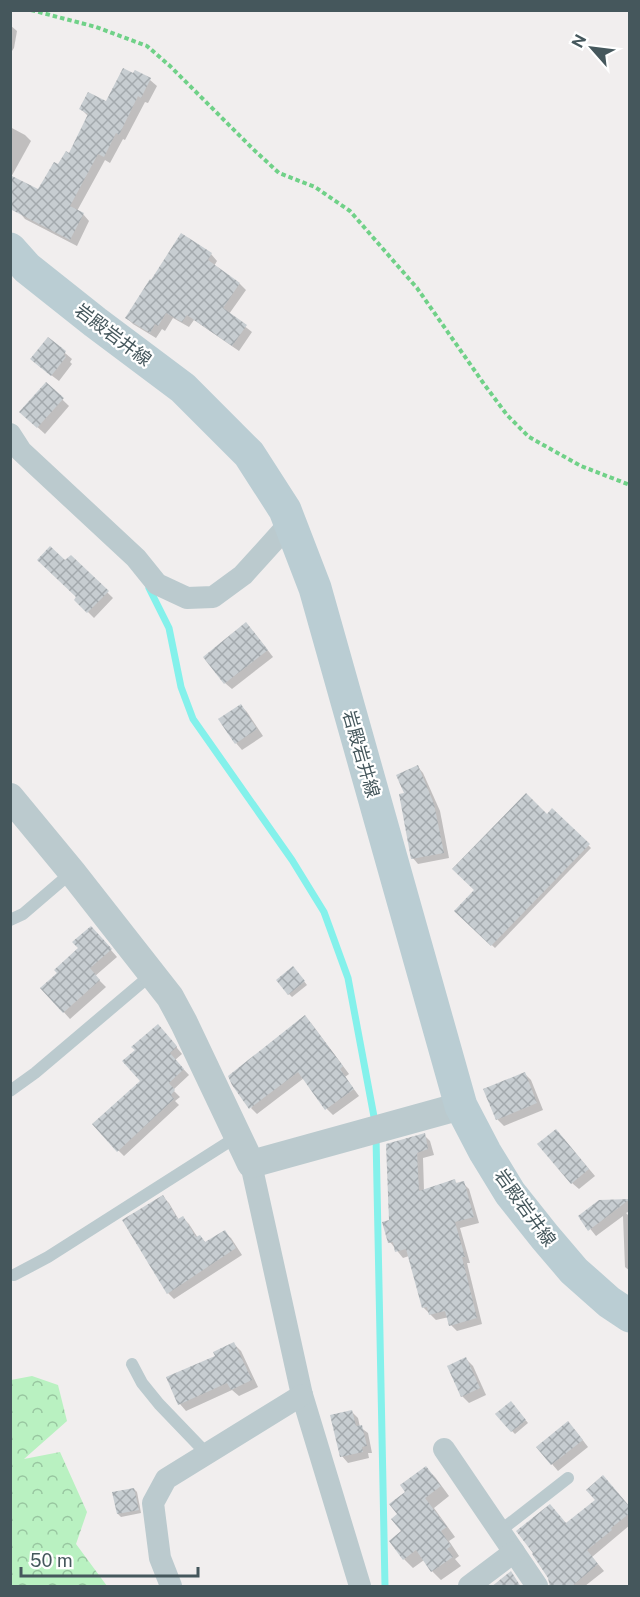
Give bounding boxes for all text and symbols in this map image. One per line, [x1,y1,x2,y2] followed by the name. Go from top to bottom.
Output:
[562,18,622,78] north arrow
[568,31,591,51] text: N
[71,299,156,370] street label: 岩殿岩井線
[339,708,384,800] street label: 岩殿岩井線
[490,1165,560,1250] street label: 岩殿岩井線
[21,1540,198,1578] scale bar
[30,1550,73,1571] text: 50 m

